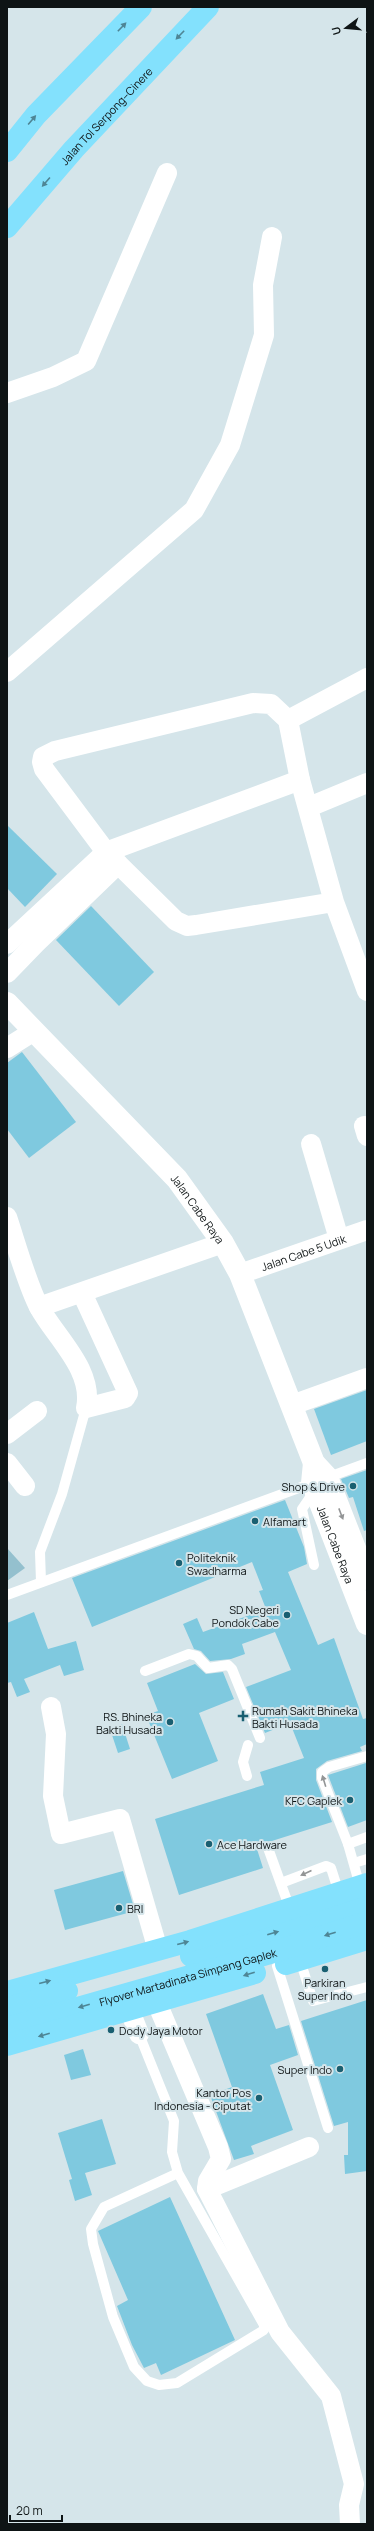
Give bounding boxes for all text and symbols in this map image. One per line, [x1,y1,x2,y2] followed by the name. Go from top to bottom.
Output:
[326,8,366,48] north arrow
[117,22,127,32] one-way arrow
[328,25,344,37] text: U
[176,30,185,40] one-way arrow
[56,63,156,168] street label: Jalan Tol Serpong–Cinere
[27,115,36,126] one-way arrow
[41,177,50,188] one-way arrow
[168,1170,228,1246] street label: Jalan Cabe Raya
[259,1230,348,1274] street label: Jalan Cabe 5 Udik
[281,1479,346,1494] place label: Shop & Drive
[348,1481,358,1491] marker: Shop & Drive
[314,1503,358,1585] street label: Jalan Cabe Raya
[339,1508,345,1520] one-way arrow
[263,1514,306,1529] place label: Alfamart
[250,1516,260,1526] marker: Alfamart
[187,1550,247,1578] place label: Politeknik Swadharma
[174,1558,184,1568] marker: Politeknik Swadharma
[212,1602,280,1630] place label: SD Negeri Pondok Cabe
[282,1610,292,1620] marker: SD Negeri Pondok Cabe
[252,1703,358,1731] place label: Rumah Sakit Bhineka Bakti Husada
[96,1709,162,1737] place label: RS. Bhineka Bakti Husada
[237,1710,249,1722] marker: Rumah Sakit Bhineka Bakti Husada
[165,1717,175,1727] marker: RS. Bhineka Bakti Husada
[321,1775,327,1787] one-way arrow
[285,1793,343,1808] place label: KFC Gaplek
[345,1795,355,1805] marker: KFC Gaplek
[217,1837,288,1852] place label: Ace Hardware
[204,1839,214,1849] marker: Ace Hardware
[299,1870,311,1876] one-way arrow
[127,1901,143,1916] place label: BRI
[114,1903,124,1913] marker: BRI
[267,1929,280,1935] one-way arrow
[324,1931,336,1937] one-way arrow
[178,1940,190,1946] one-way arrow
[97,1944,279,2009] street label: Flyover Martadinata Simpang Gaplek
[320,1964,330,1974] marker: Parkiran Super Indo
[243,1971,255,1977] one-way arrow
[298,1975,353,2003] place label: Parkiran Super Indo
[38,1978,51,1984] one-way arrow
[78,2003,90,2009] one-way arrow
[119,2023,203,2038] place label: Dody Jaya Motor
[106,2025,116,2035] marker: Dody Jaya Motor
[38,2032,50,2038] one-way arrow
[277,2062,332,2077] place label: Super Indo
[335,2064,345,2074] marker: Super Indo
[154,2085,251,2113] place label: Kantor Pos Indonesia - Ciputat
[254,2093,264,2103] marker: Kantor Pos Indonesia - Ciputat
[10,2497,62,2523] scale bar
[16,2502,43,2519] text: 20 m

